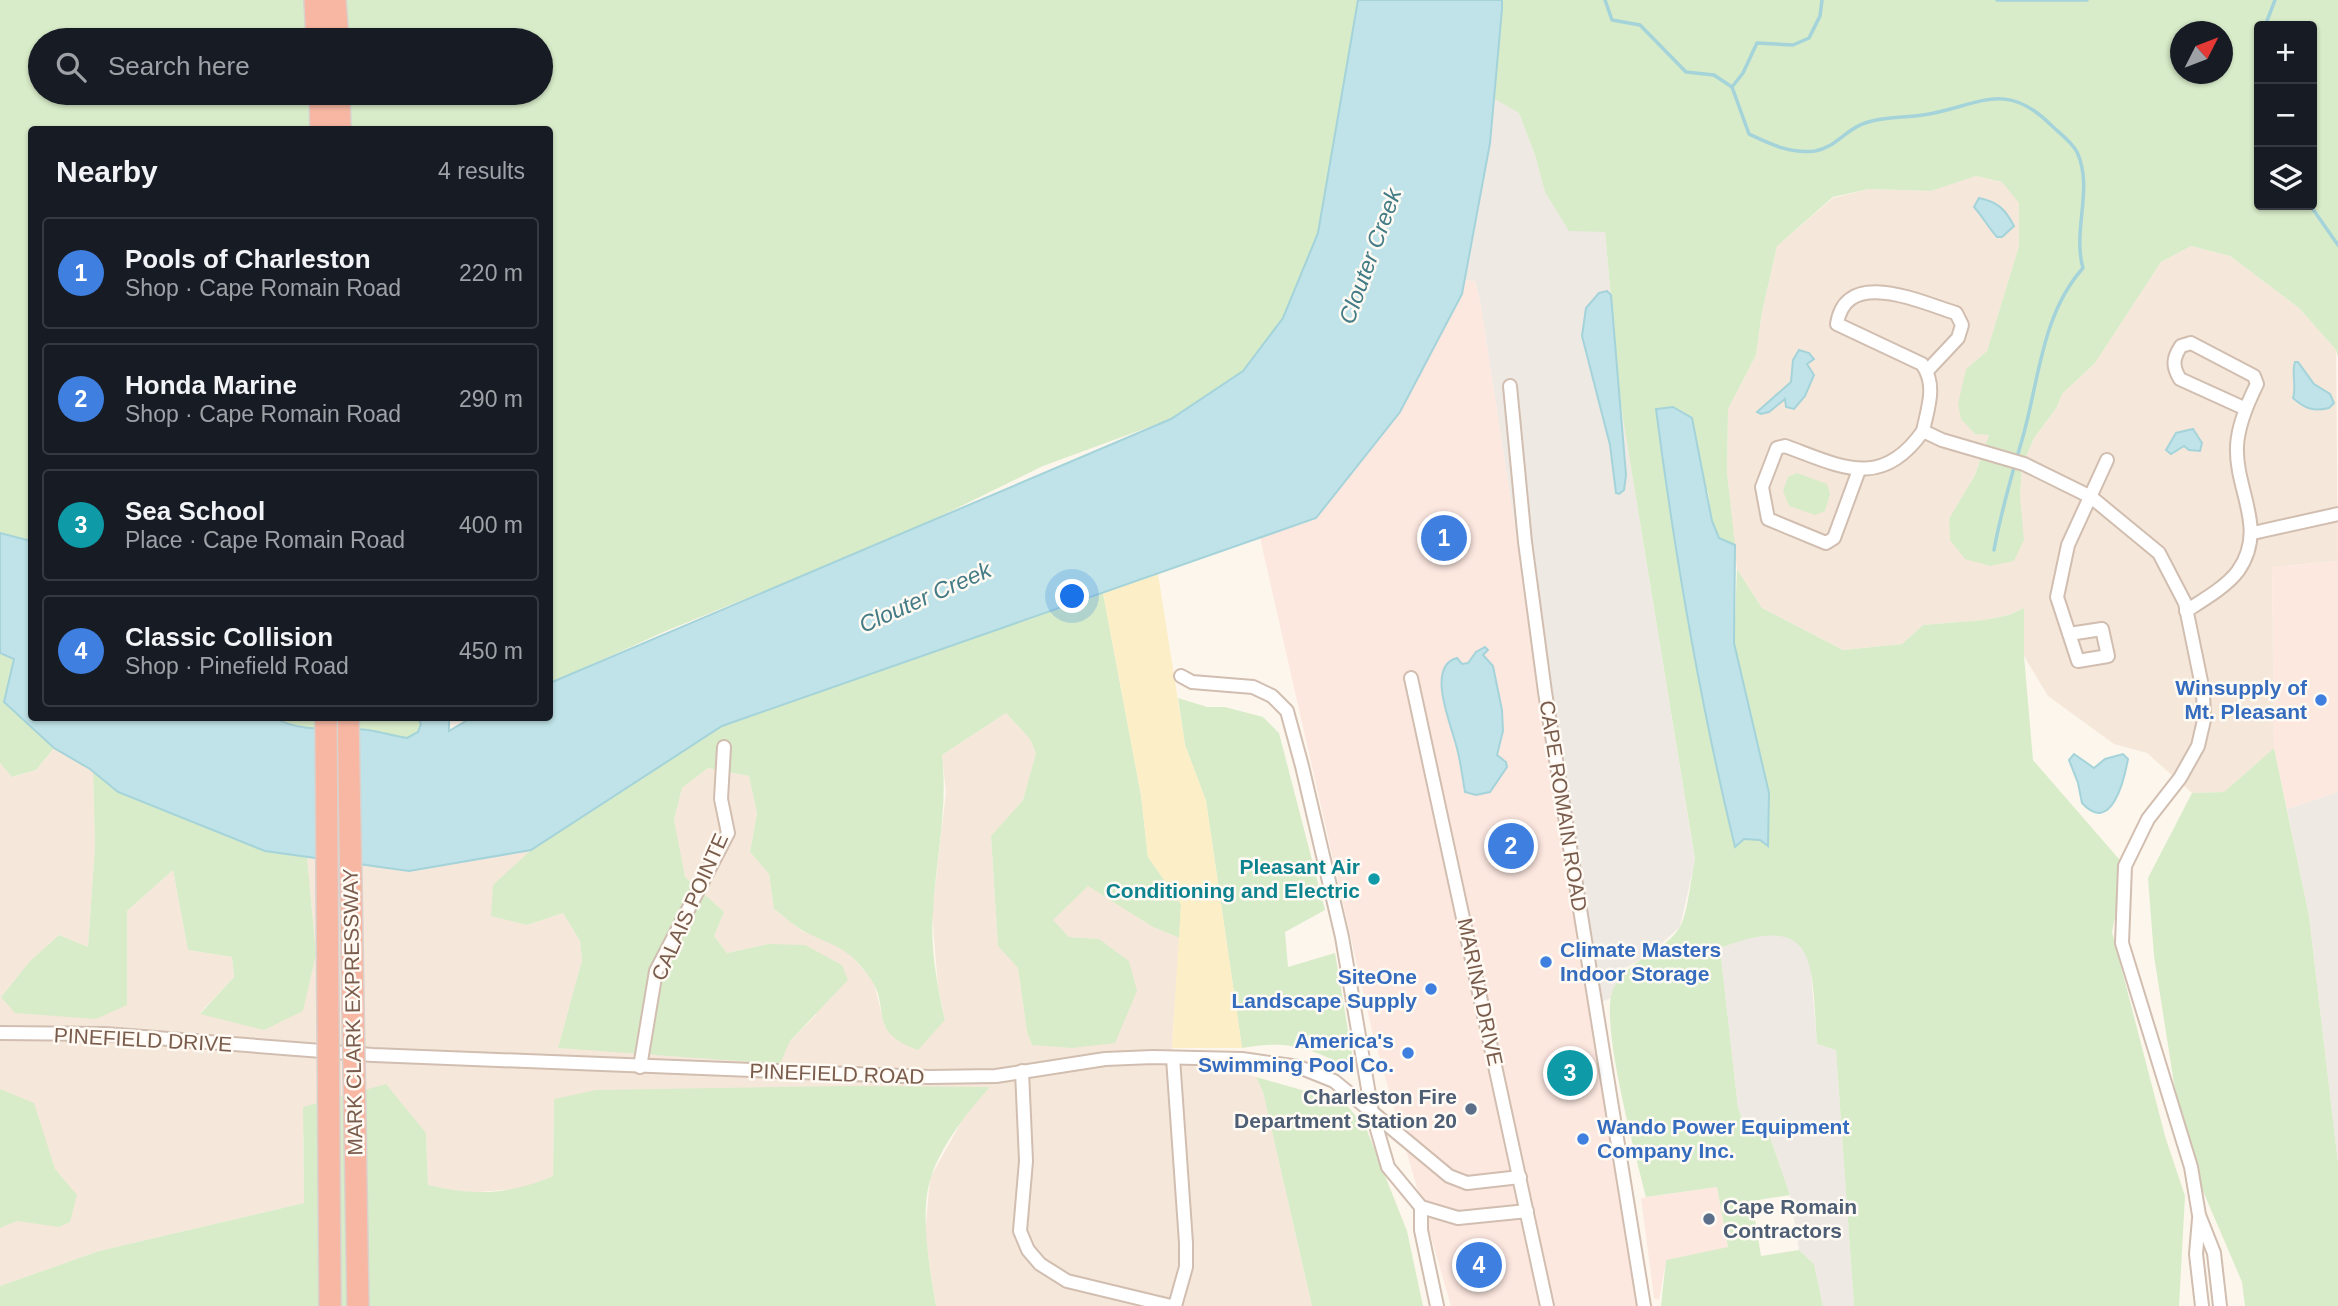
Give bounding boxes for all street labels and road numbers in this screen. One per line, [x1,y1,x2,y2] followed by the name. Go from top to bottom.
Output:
[1535,699,1592,913] street label: CAPE ROMAIN ROAD
[647,830,732,984] street label: CALAIS POINTE
[338,868,367,1156] street label: MARK CLARK EXPRESSWAY
[1454,916,1507,1068] street label: MARINA DRIVE
[53,1023,233,1056] street label: PINEFIELD DRIVE
[749,1059,925,1088] street label: PINEFIELD ROAD

